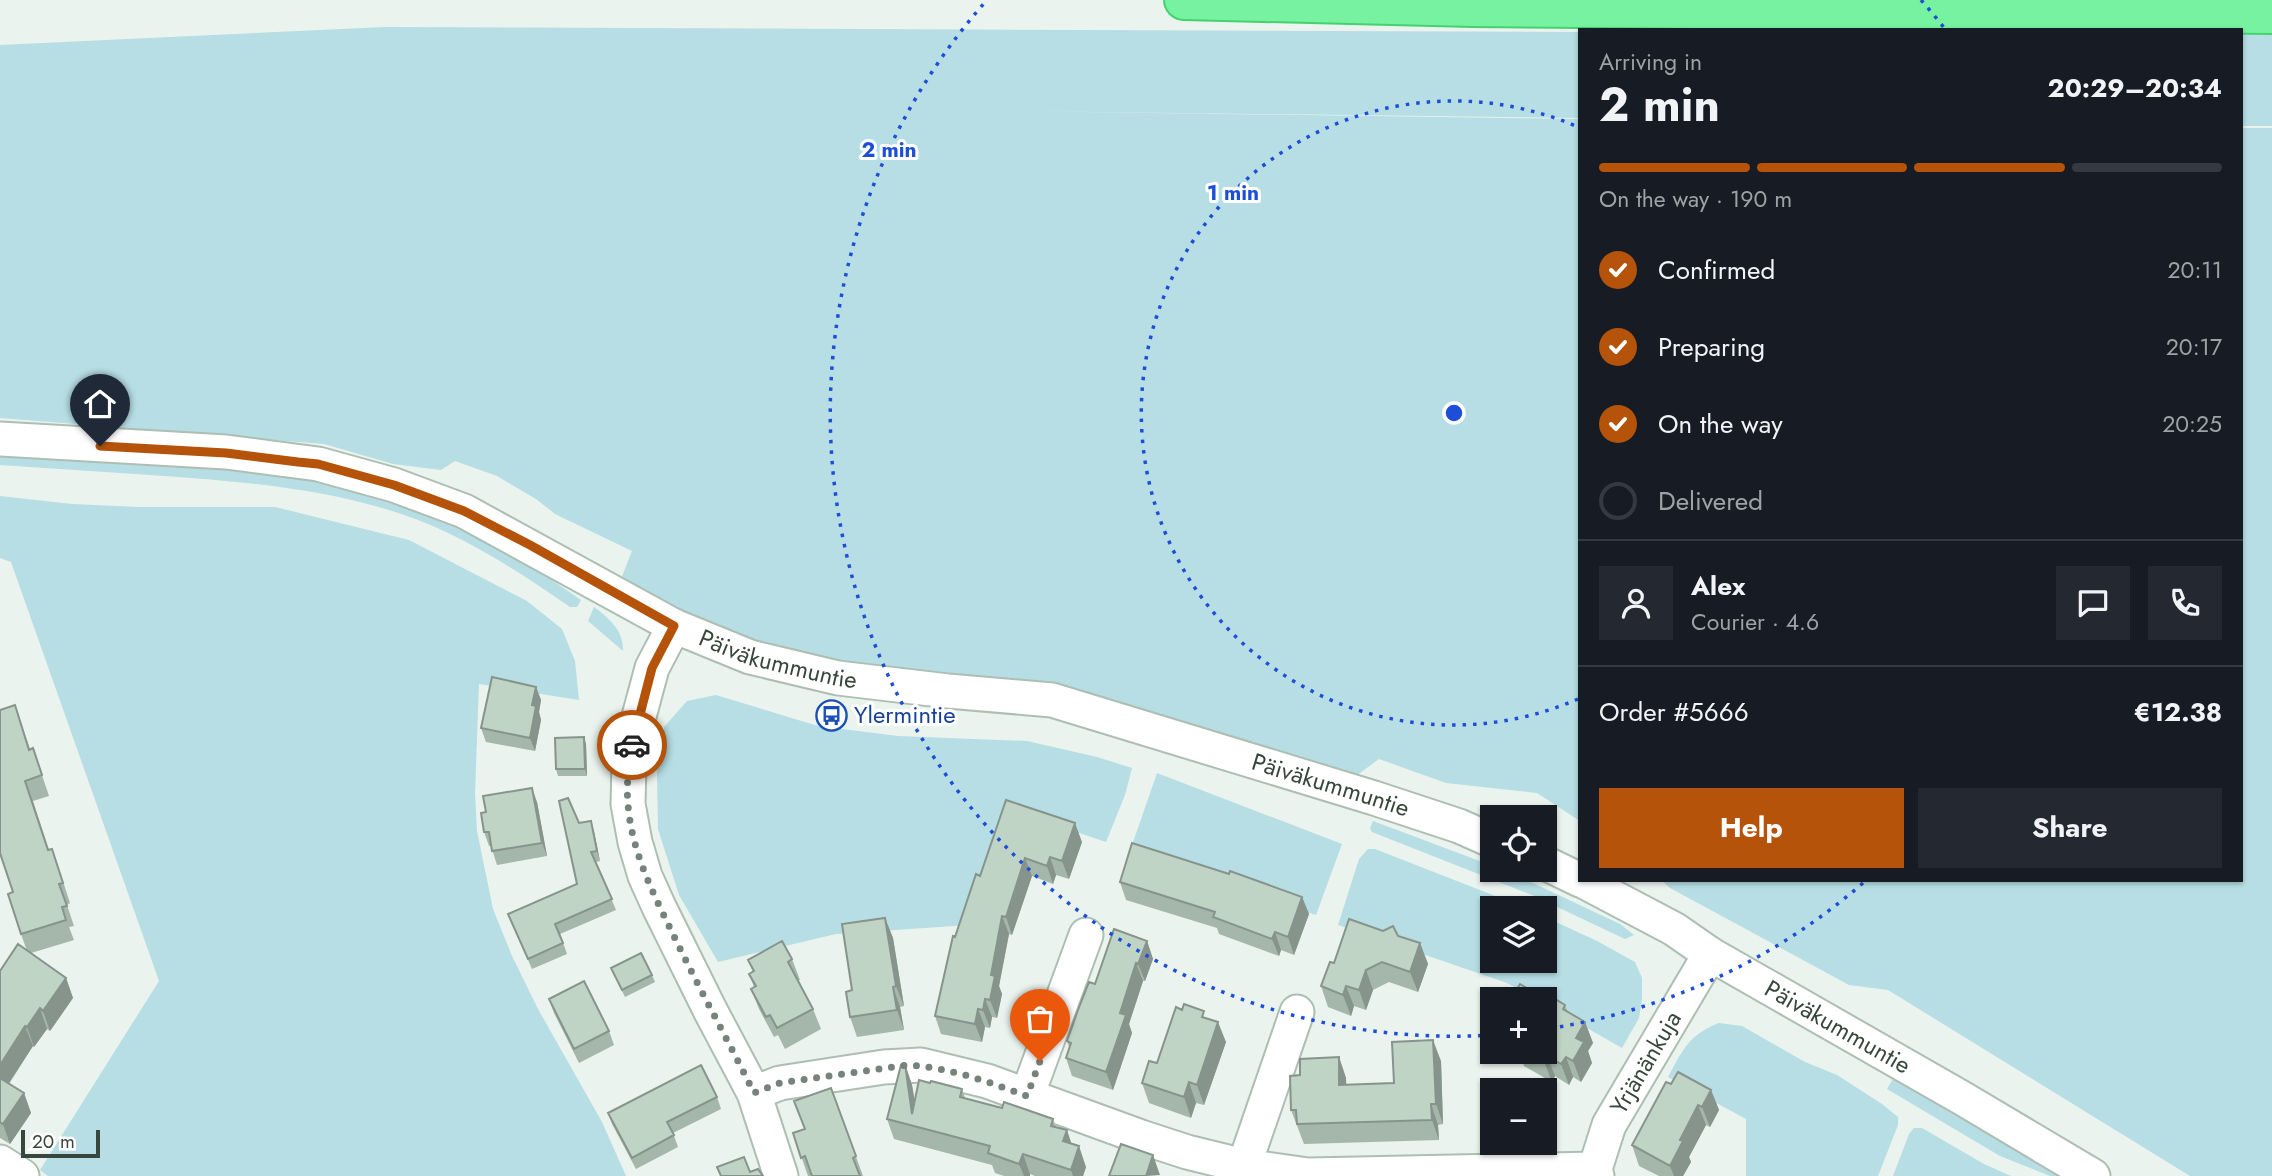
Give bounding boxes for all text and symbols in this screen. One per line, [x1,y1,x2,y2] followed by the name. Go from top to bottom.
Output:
[1599,45,1702,79] text: Arriving in
[2048,69,2222,107] text: 20:29–20:34
[1599,72,1720,138] text: 2 min
[861,135,917,165] text: 2 min
[1207,178,1259,208] text: 1 min
[1599,182,1792,216] text: On the way · 190 m
[1599,251,1637,289] icon: check
[1658,251,1775,289] text: Confirmed
[2168,253,2222,287] text: 20:11
[1599,328,1637,366] icon: check
[1658,328,1765,366] text: Preparing
[2166,330,2222,364] text: 20:17
[70,374,130,446] pin
[81,385,119,423] icon: home
[1442,401,1466,425] centre of rings
[1599,405,1637,443] icon: check
[1658,405,1783,443] text: On the way
[2162,407,2222,441] text: 20:25
[1658,482,1763,520] text: Delivered
[1599,566,1673,640] button: person
[2056,566,2130,640] button: chat
[2148,566,2222,640] button: phone
[1691,567,1745,605] text: Alex
[1691,605,1819,639] text: Courier · 4.6
[694,620,859,697] street label: Päiväkummuntie
[1599,693,1749,731] text: Order #5666
[2134,693,2222,731] text: €12.38
[854,697,956,732] place label: Ylermintie
[814,698,848,732] bus stop icon: Ylermintie
[597,710,667,780] courier
[613,726,651,764] icon: car
[1248,744,1414,825] street label: Päiväkummuntie
[1599,788,1904,868] button: Help
[1918,788,2222,868] button: Share
[1480,805,1557,1155] map controls
[1480,805,1557,882] button: locate
[1480,896,1557,973] button: layers
[1758,971,1917,1082] street label: Päiväkummuntie
[1480,987,1557,1064] button: +
[1010,989,1070,1061] pin
[1021,1000,1059,1038] icon: bag
[1601,1004,1690,1121] street label: Yrjänänkuja
[1480,1078,1557,1155] button: −
[21,1127,100,1159] scale bar
[32,1128,75,1155] text: 20 m

